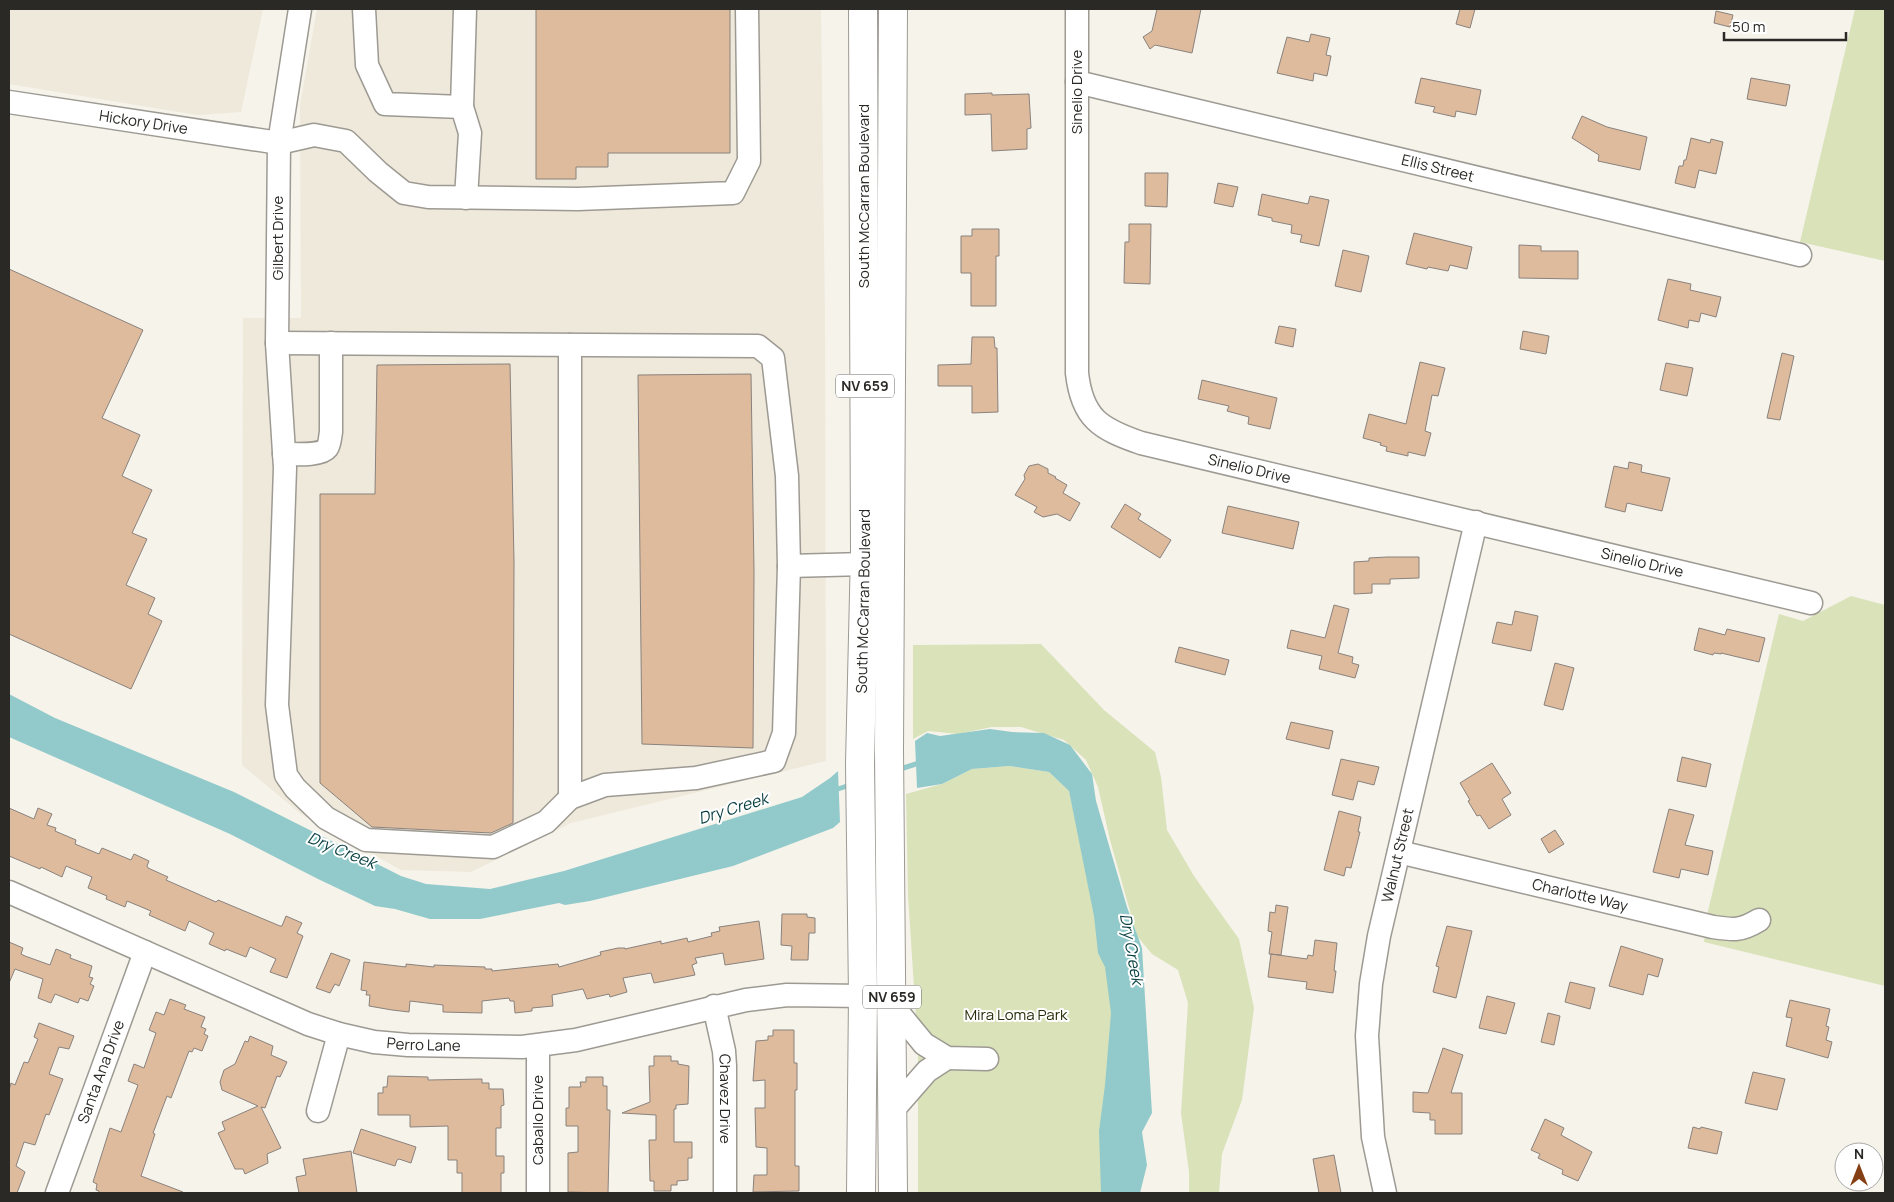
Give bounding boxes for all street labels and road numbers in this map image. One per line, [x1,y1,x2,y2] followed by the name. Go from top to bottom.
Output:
[1066,50,1087,134] street label: Sinelio Drive
[853,104,874,288] street label: South McCarran Boulevard
[98,105,190,139] street label: Hickory Drive
[1399,149,1476,187] street label: Ellis Street
[267,195,288,280] street label: Gilbert Drive
[836,374,894,398] road number: NV 659
[1206,448,1293,488] street label: Sinelio Drive
[851,509,875,694] street label: South McCarran Boulevard
[1599,542,1686,582] street label: Sinelio Drive
[1376,806,1419,905] street label: Walnut Street
[1530,873,1630,916] street label: Charlotte Way
[863,986,921,1009] road number: NV 659
[72,1017,129,1126] street label: Santa Ana Drive
[386,1032,461,1056] street label: Perro Lane
[714,1053,736,1144] street label: Chavez Drive
[527,1075,548,1165] street label: Caballo Drive

